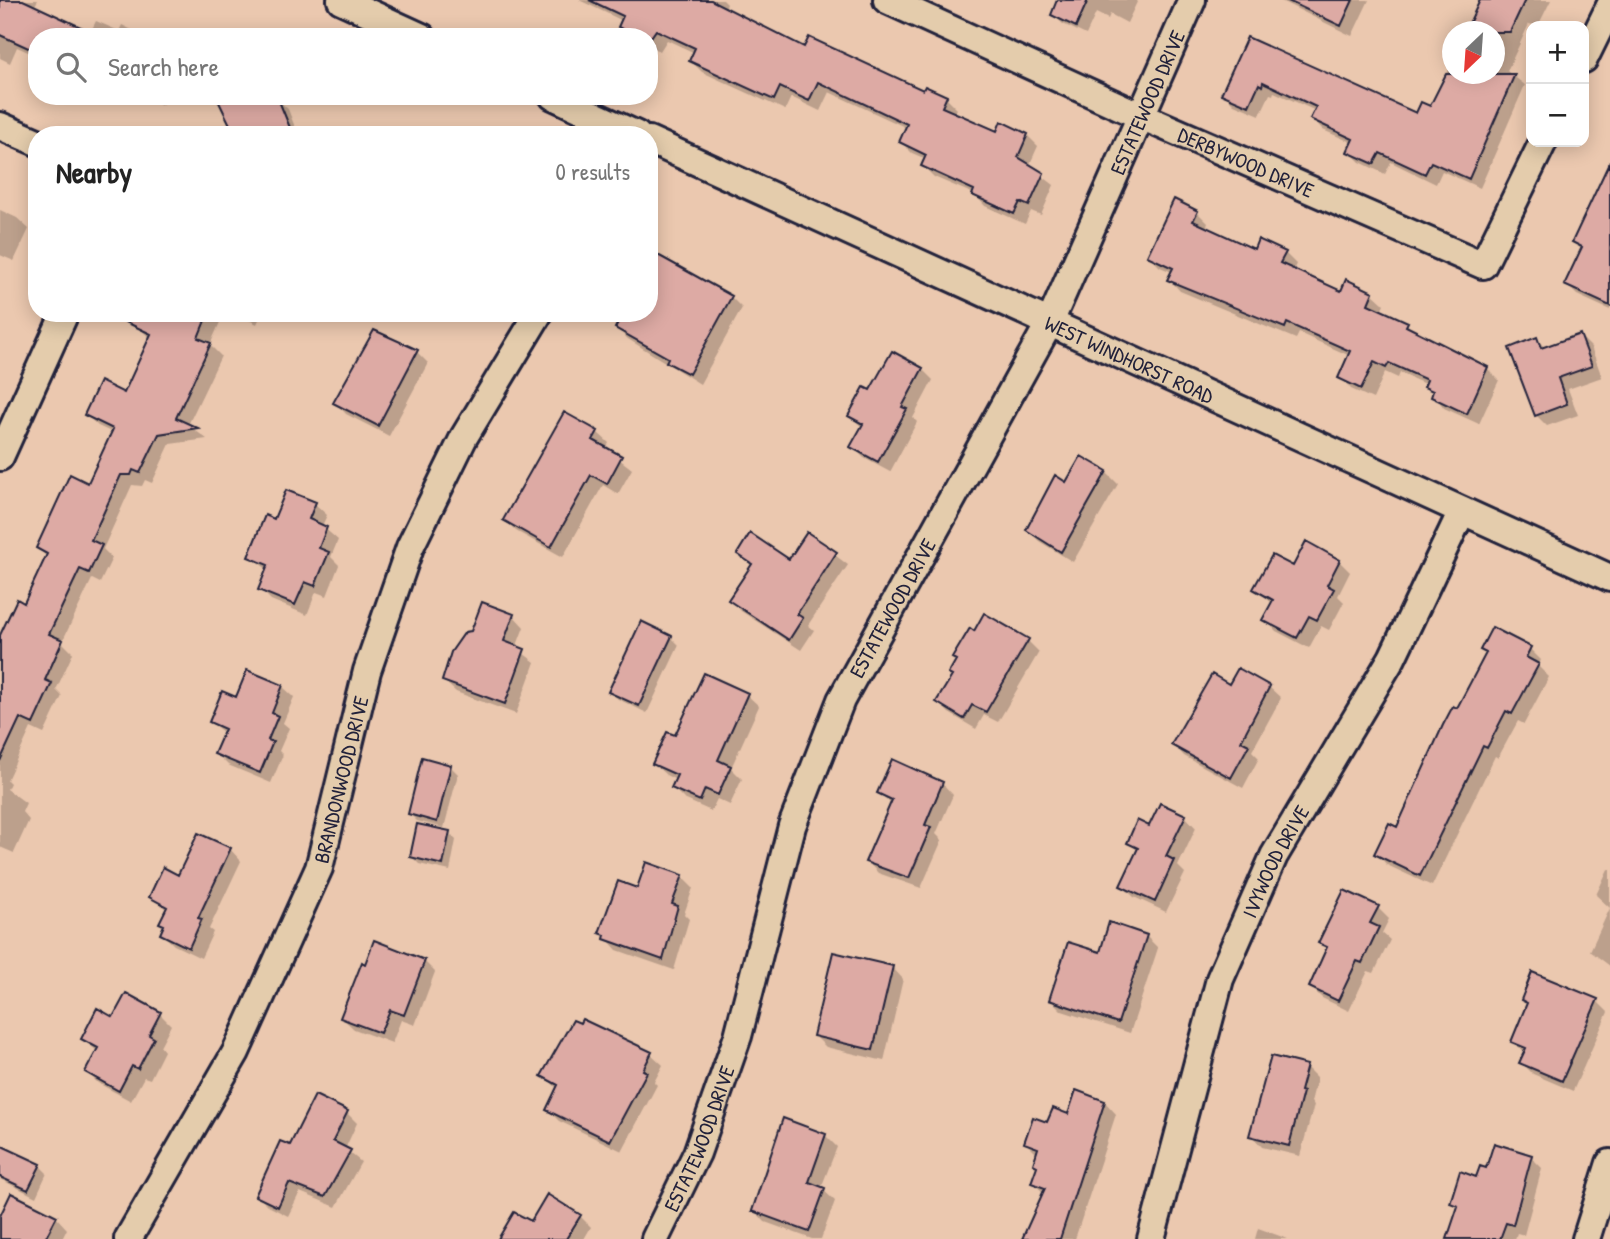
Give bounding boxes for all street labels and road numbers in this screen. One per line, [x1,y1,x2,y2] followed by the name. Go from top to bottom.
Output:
[1102,25,1191,179] street label: ESTATEWOOD DRIVE
[1174,120,1319,204] street label: DERBYWOOD DRIVE
[1040,308,1218,410] street label: WEST WINDHORST ROAD
[842,533,942,683] street label: ESTATEWOOD DRIVE
[306,693,375,866] street label: BRANDONWOOD DRIVE
[1234,800,1316,922] street label: IVYWOOD DRIVE
[656,1062,741,1216] street label: ESTATEWOOD DRIVE

